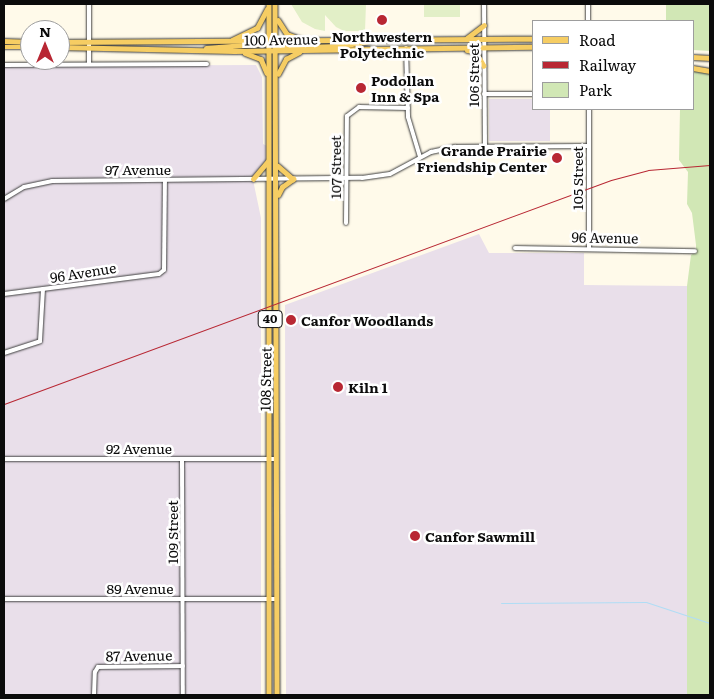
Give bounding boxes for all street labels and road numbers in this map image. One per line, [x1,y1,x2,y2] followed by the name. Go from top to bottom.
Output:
[244,30,318,48] street label: 100 Avenue
[465,43,481,107] street label: 106 Street
[327,135,343,199] street label: 107 Street
[569,146,585,210] street label: 105 Street
[105,161,171,177] street label: 97 Avenue
[571,228,639,246] street label: 96 Avenue
[49,258,117,286] street label: 96 Avenue
[258,310,282,328] road number: 40
[256,347,274,411] street label: 108 Street
[106,440,172,456] street label: 92 Avenue
[164,500,180,564] street label: 109 Street
[107,580,173,596] street label: 89 Avenue
[106,646,172,664] street label: 87 Avenue

